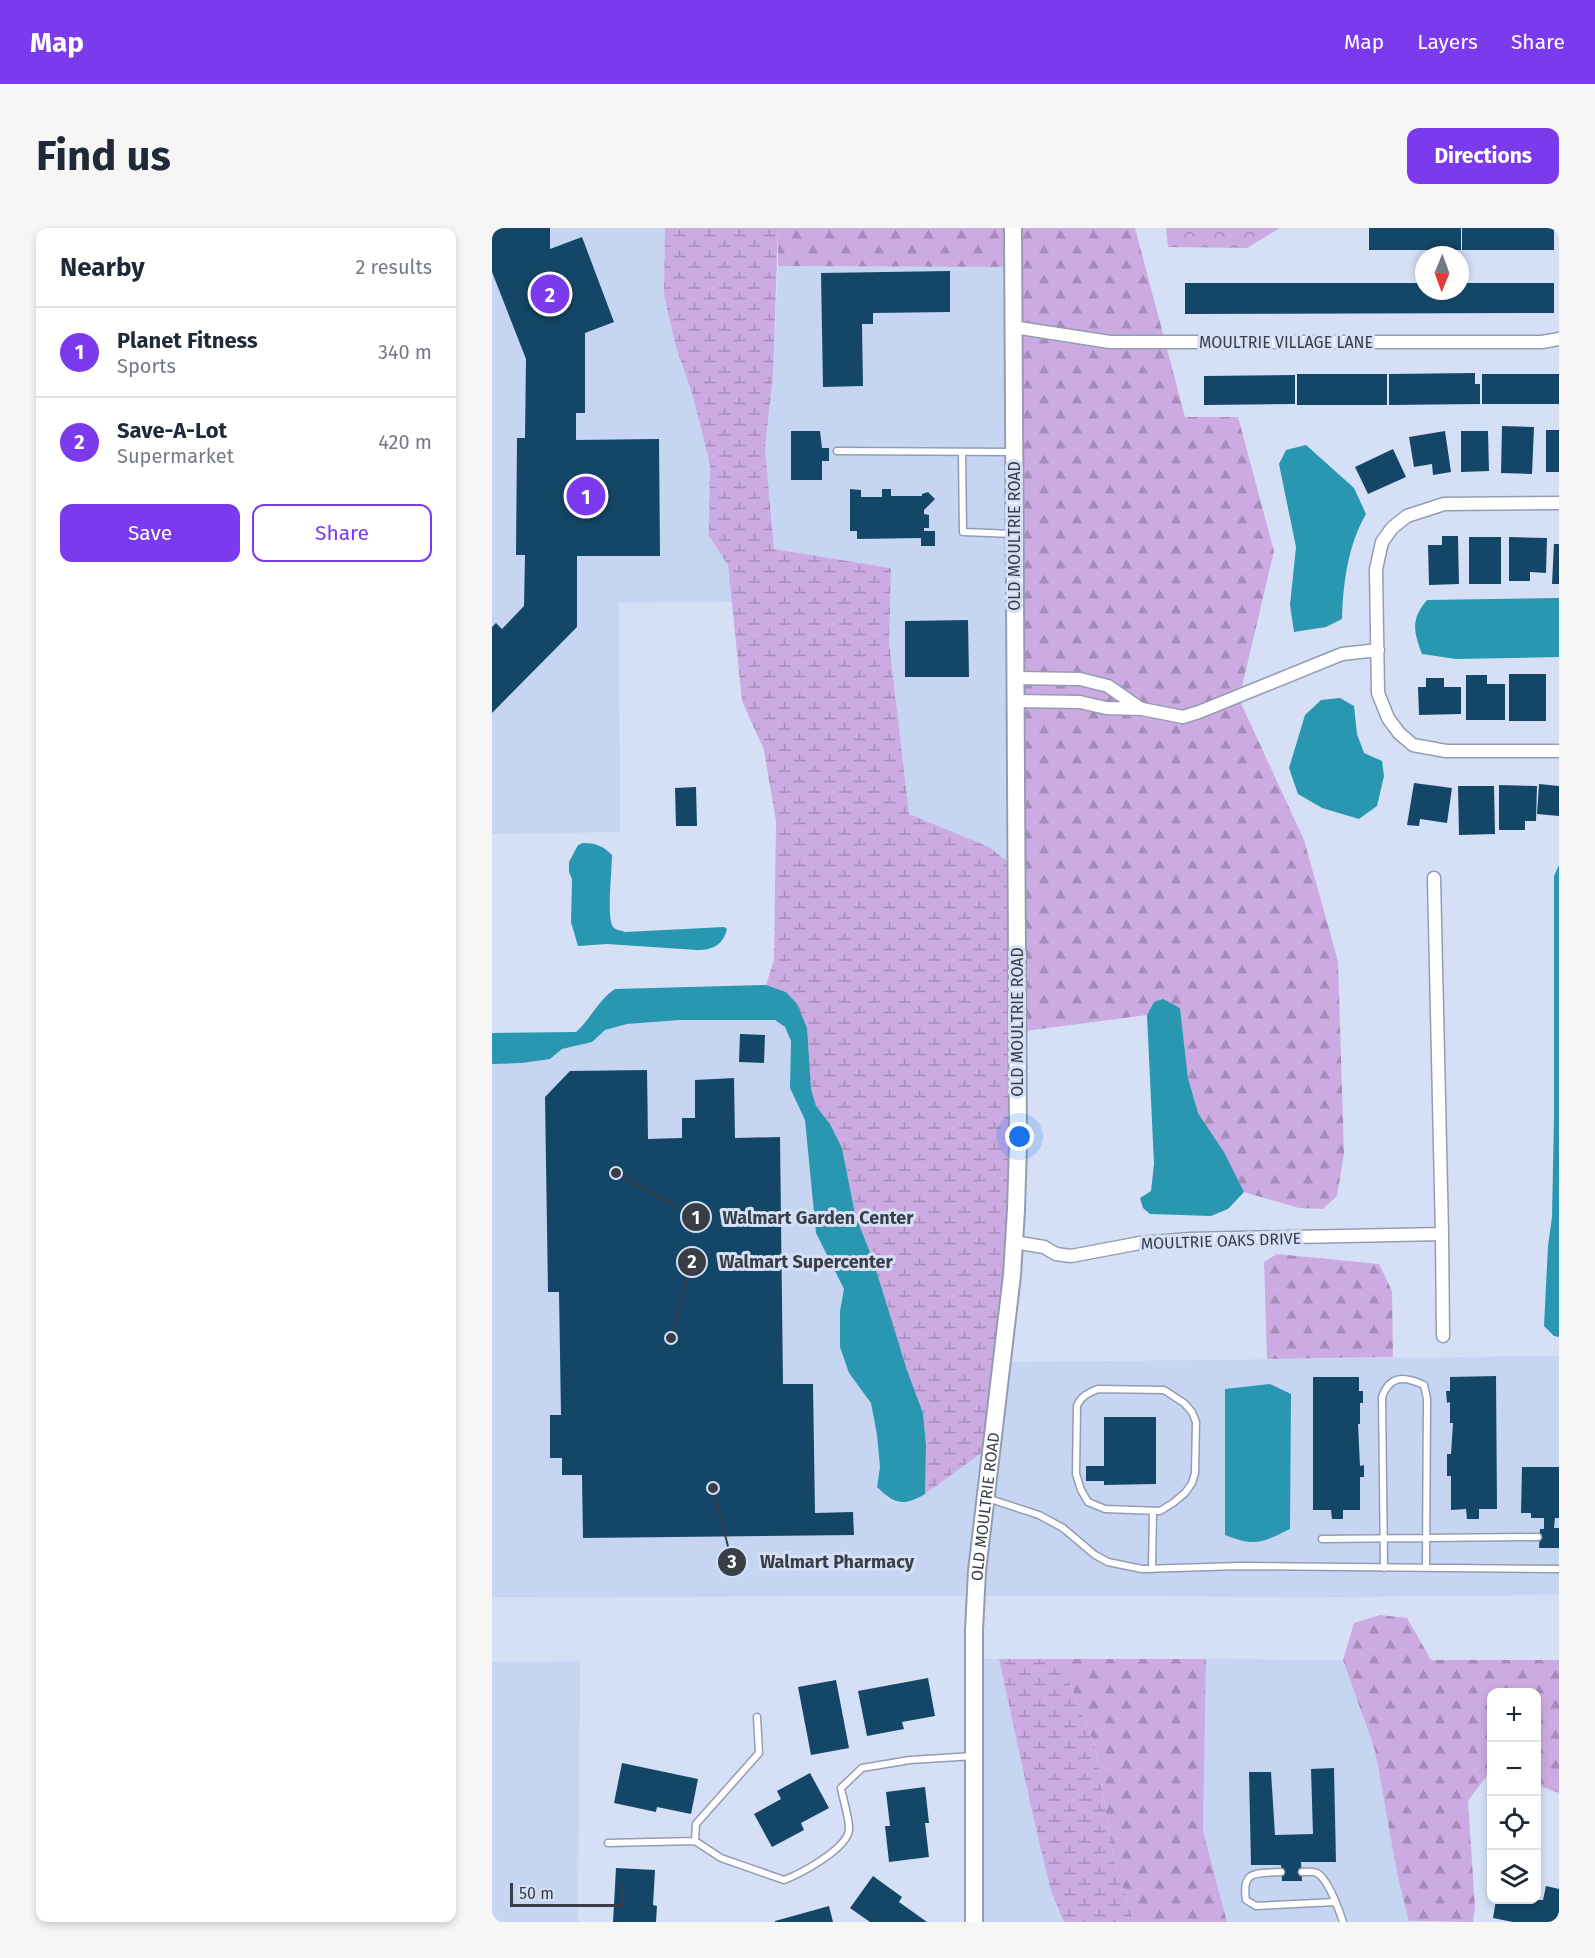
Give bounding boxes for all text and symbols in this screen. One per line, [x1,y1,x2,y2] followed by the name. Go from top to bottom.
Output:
[30,26,84,59] text: Map
[1344,29,1384,55] text: Map
[1417,29,1478,55] text: Layers
[1511,29,1565,55] text: Share
[1407,128,1559,184] button: Directions
[36,131,171,181] text: Find us
[1415,246,1469,300] north arrow
[60,252,145,283] text: Nearby
[355,255,432,279] text: 2 results
[530,272,570,316] pin: 2
[117,327,258,354] text: Planet Fitness
[1199,333,1373,352] street label: MOULTRIE VILLAGE LANE
[75,340,84,364] text: 1
[378,340,432,364] text: 340 m
[117,354,176,378] text: Sports
[117,417,227,444] text: Save-A-Lot
[74,430,85,454] text: 2
[378,430,432,454] text: 420 m
[117,444,234,468] text: Supermarket
[1005,461,1024,611] street label: OLD MOULTRIE ROAD
[566,474,605,518] pin: 1
[60,504,240,562] button: Save
[252,504,432,562] button: Share
[1008,947,1027,1097] street label: OLD MOULTRIE ROAD
[1005,1122,1034,1151] your location
[681,1199,926,1235] callout: Walmart Garden Center
[692,1207,700,1229] text: 1
[723,1207,914,1229] text: Walmart Garden Center
[1140,1229,1302,1253] street label: MOULTRIE OAKS DRIVE
[677,1244,905,1280] callout: Walmart Supercenter
[687,1251,697,1273] text: 2
[719,1251,894,1273] text: Walmart Supercenter
[967,1431,1003,1581] street label: OLD MOULTRIE ROAD
[717,1544,926,1580] callout: Walmart Pharmacy
[726,1551,737,1573] text: 3
[760,1551,915,1573] text: Walmart Pharmacy
[1487,1688,1541,1904] map controls
[1487,1688,1541,1742] button: +
[1487,1742,1541,1796] button: −
[1487,1796,1541,1850] button: locate
[1487,1850,1541,1904] button: layers
[510,1880,624,1908] scale bar
[519,1884,554,1903] text: 50 m

